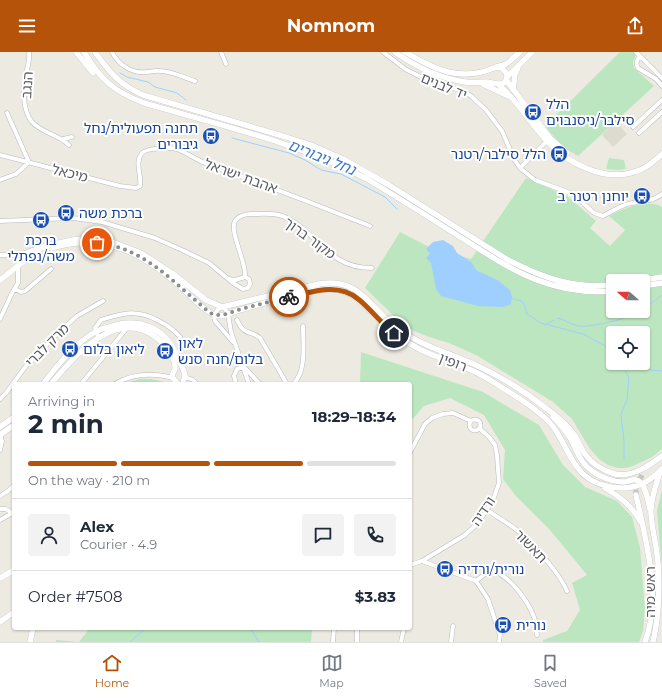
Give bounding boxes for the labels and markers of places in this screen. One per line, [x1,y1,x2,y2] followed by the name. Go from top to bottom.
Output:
[546,95,635,129] place label: הלל סילבר/ניסנבוים
[523,102,543,122] bus stop icon: הלל סילבר/ניסנבוים
[84,119,198,153] place label: תחנה תפעולית/נחל גיבורים
[201,126,221,146] bus stop icon: תחנה תפעולית/נחל גיבורים
[549,144,569,164] bus stop icon: הלל סילבר/רטנר
[451,145,546,163] place label: הלל סילבר/רטנר
[632,186,652,206] bus stop icon: יוחנן רטנר ב
[558,187,629,205] place label: יוחנן רטנר ב
[56,203,76,223] bus stop icon: ברכת משה
[79,204,142,222] place label: ברכת משה
[31,210,51,230] bus stop icon: ברכת משה/נפתלי
[80,226,114,260] pin
[7,231,75,265] place label: ברכת משה/נפתלי
[377,316,411,350] pin
[178,334,263,368] place label: לאון בלום/חנה סנש
[60,339,80,359] bus stop icon: ליאון בלום
[83,340,145,358] place label: ליאון בלום
[155,341,175,361] bus stop icon: לאון בלום/חנה סנש
[435,559,455,579] bus stop icon: נורית/ורדיה
[458,560,524,578] place label: נורית/ורדיה
[493,615,513,635] bus stop icon: נורית
[516,616,546,634] place label: נורית

